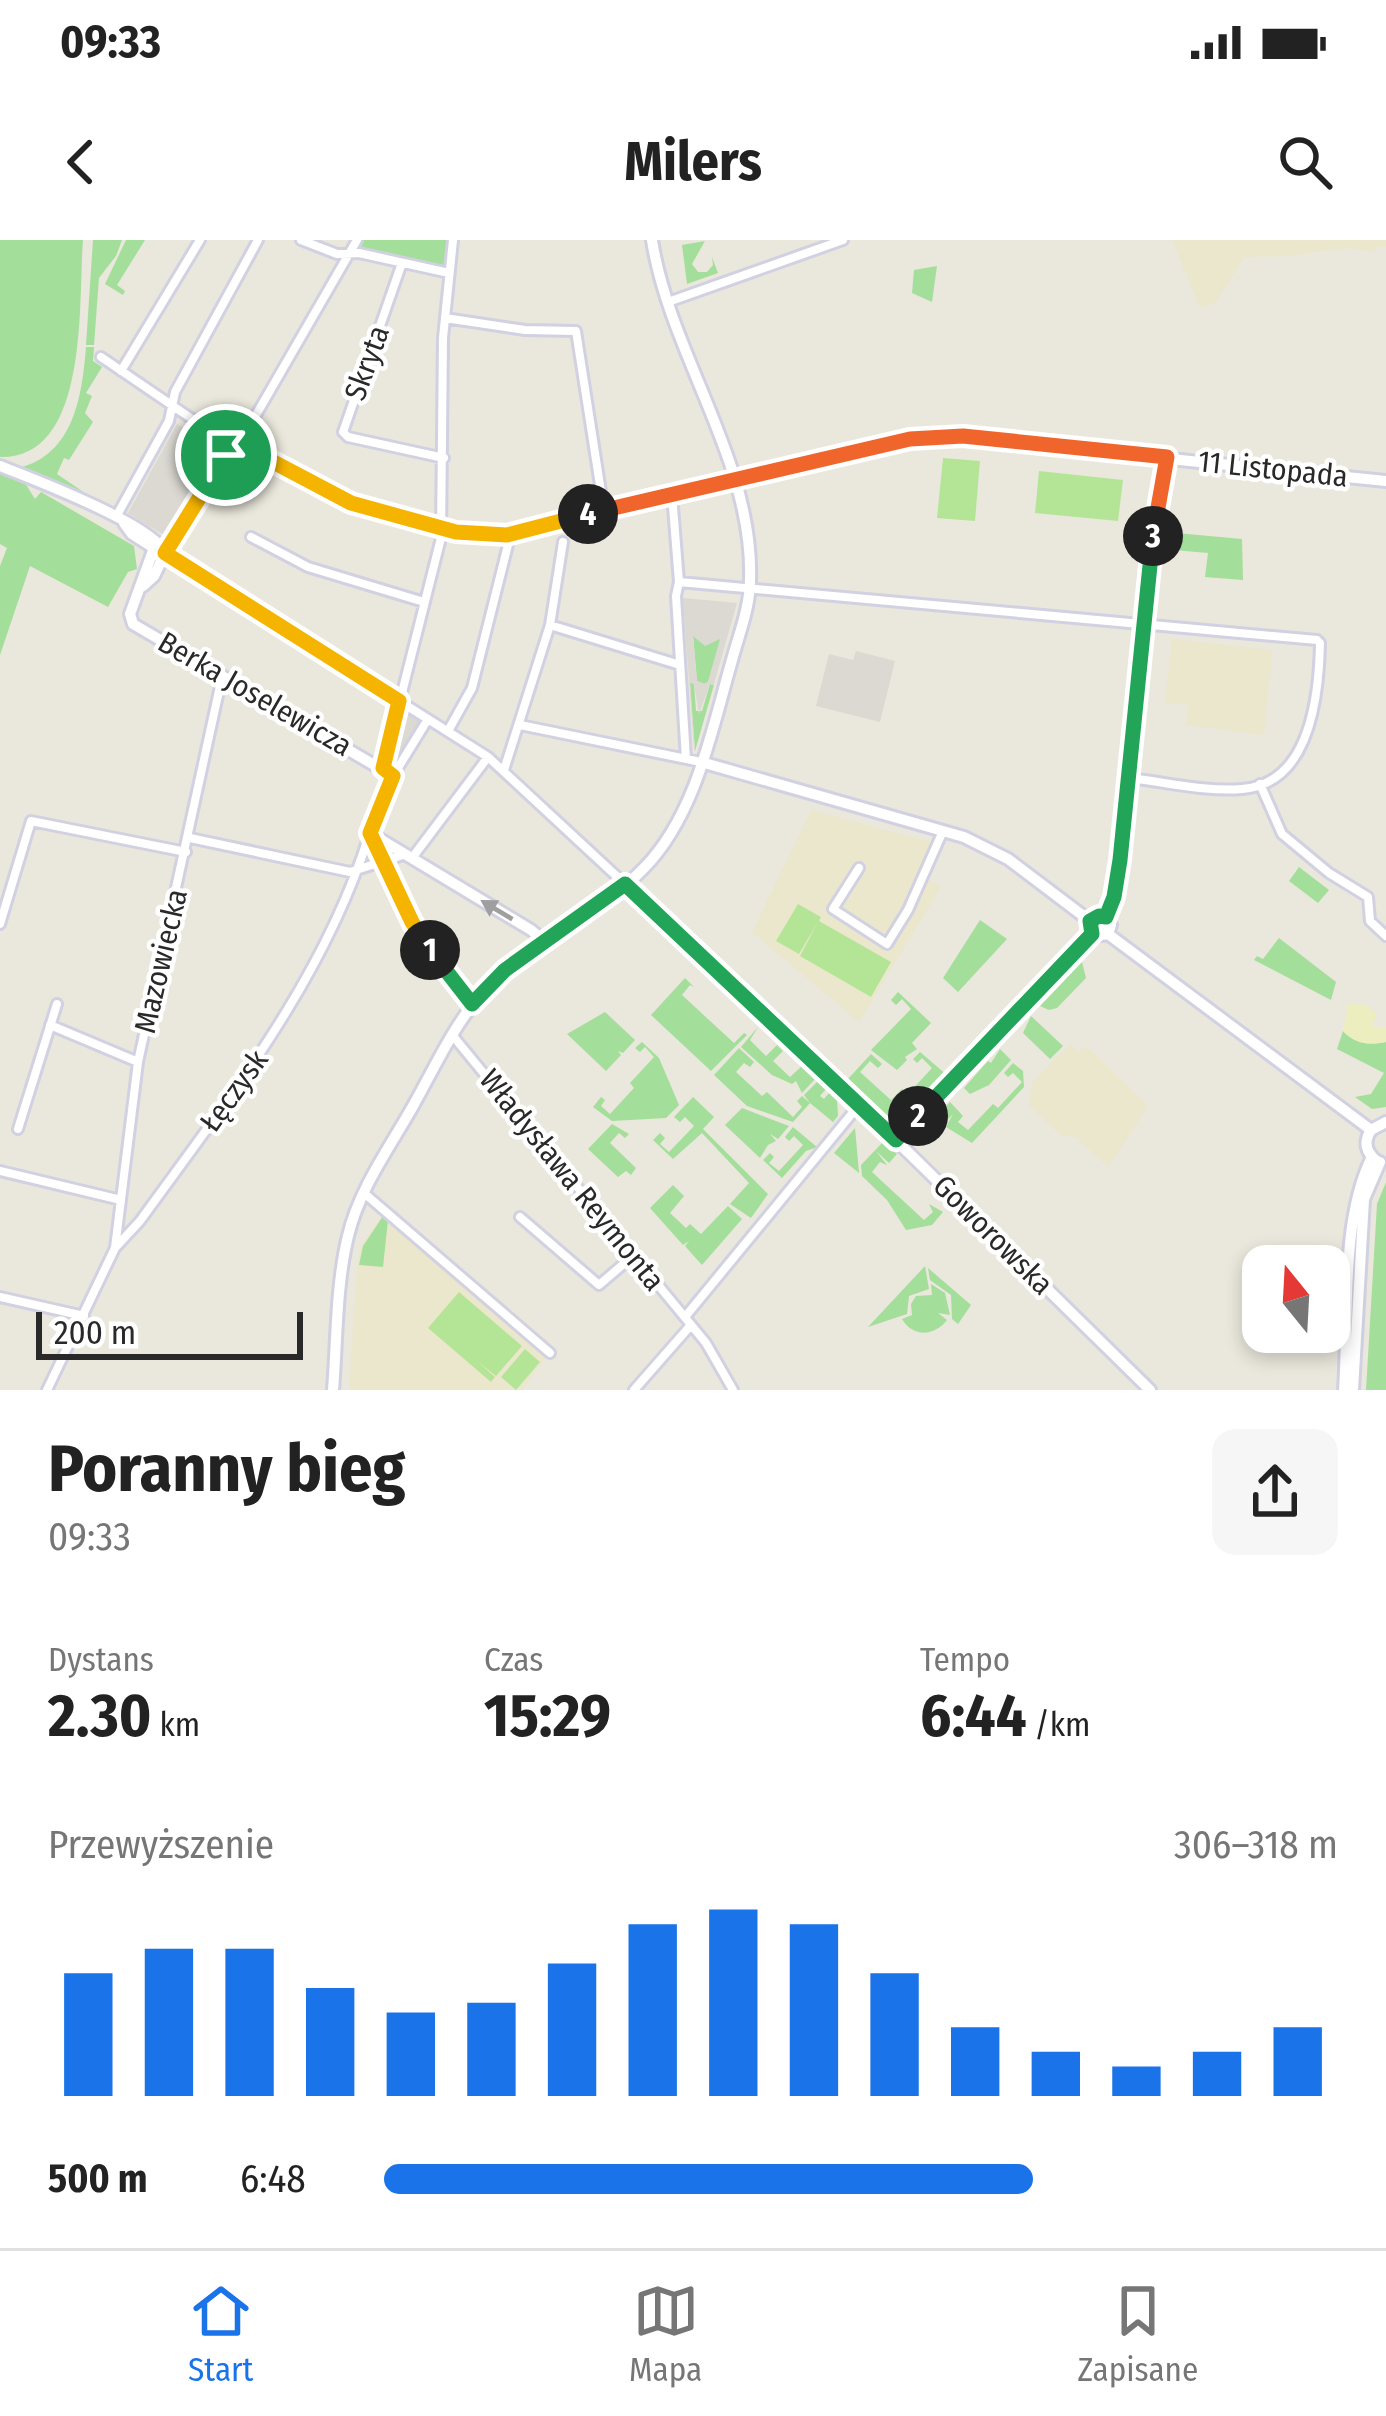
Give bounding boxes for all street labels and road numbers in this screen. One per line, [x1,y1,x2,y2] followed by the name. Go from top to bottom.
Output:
[337,321,397,405] street label: Skryta
[1197,443,1349,495] street label: 11 Listopada
[152,624,358,764] street label: Berka Joselewicza
[127,886,195,1036] street label: Mazowiecka
[192,1043,276,1139] street label: Łęczysk
[472,1062,672,1298] street label: Władysława Reymonta
[926,1168,1060,1302] street label: Goworowska

